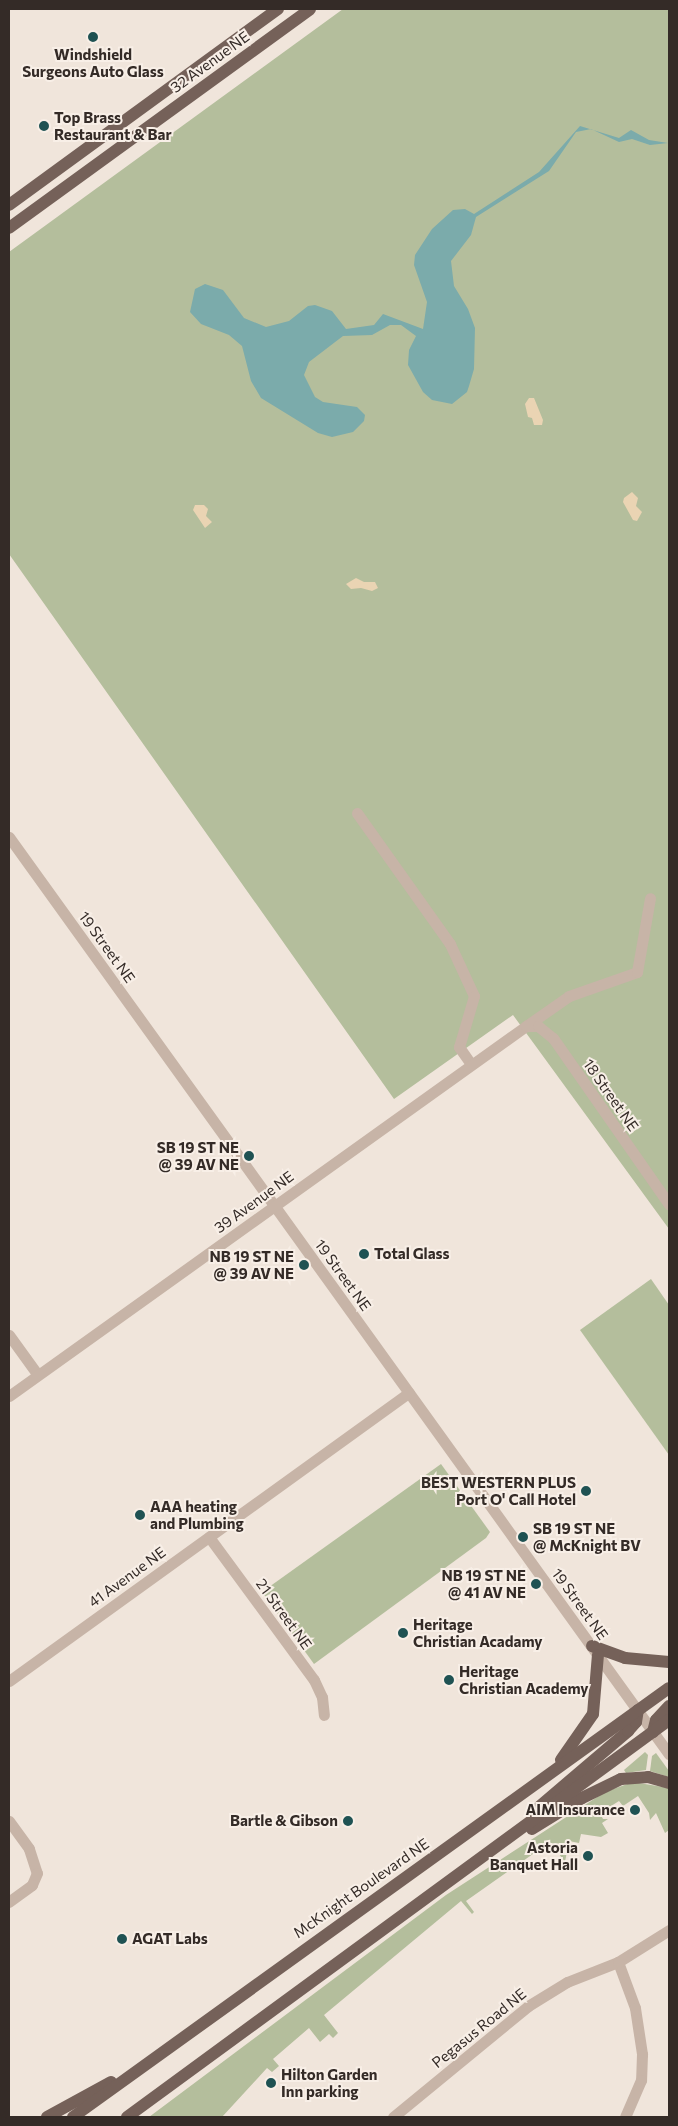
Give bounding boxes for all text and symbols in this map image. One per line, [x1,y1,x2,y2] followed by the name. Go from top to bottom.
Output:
[167,27,253,97] street label: 32 Avenue NE
[87,31,99,43] marker: Windshield Surgeons Auto Glass
[22,45,164,80] place label: Windshield Surgeons Auto Glass
[54,108,172,143] place label: Top Brass Restaurant & Bar
[38,120,50,132] marker: Top Brass Restaurant & Bar
[75,908,139,986] street label: 19 Street NE
[580,1055,642,1135] street label: 18 Street NE
[157,1138,239,1173] place label: SB 19 ST NE @ 39 AV NE
[243,1150,255,1162] marker: SB 19 ST NE @ 39 AV NE
[211,1167,297,1237] street label: 39 Avenue NE
[311,1236,375,1314] street label: 19 Street NE
[374,1245,450,1263] place label: Total Glass
[210,1247,294,1282] place label: NB 19 ST NE @ 39 AV NE
[358,1248,370,1260] marker: Total Glass
[298,1259,310,1271] marker: NB 19 ST NE @ 39 AV NE
[421,1473,576,1508] place label: BEST WESTERN PLUS Port O' Call Hotel
[580,1485,592,1497] marker: BEST WESTERN PLUS Port O' Call Hotel
[150,1497,244,1532] place label: AAA heating and Plumbing
[134,1509,146,1521] marker: AAA heating and Plumbing
[533,1519,641,1554] place label: SB 19 ST NE @ McKnight BV
[517,1531,529,1543] marker: SB 19 ST NE @ McKnight BV
[85,1543,169,1611] street label: 41 Avenue NE
[548,1565,612,1643] street label: 19 Street NE
[442,1566,526,1601] place label: NB 19 ST NE @ 41 AV NE
[252,1575,316,1653] street label: 21 Street NE
[530,1578,542,1590] marker: NB 19 ST NE @ 41 AV NE
[413,1615,543,1650] place label: Heritage Christian Acadamy
[397,1627,409,1639] marker: Heritage Christian Acadamy
[459,1662,589,1697] place label: Heritage Christian Academy
[443,1674,455,1686] marker: Heritage Christian Academy
[525,1801,625,1819] place label: AIM Insurance
[629,1804,641,1816] marker: AIM Insurance
[230,1812,338,1830] place label: Bartle & Gibson
[342,1815,354,1827] marker: Bartle & Gibson
[290,1834,432,1942] street label: McKnight Boulevard NE
[490,1838,578,1873] place label: Astoria Banquet Hall
[582,1850,594,1862] marker: Astoria Banquet Hall
[132,1930,208,1948] place label: AGAT Labs
[116,1933,128,1945] marker: AGAT Labs
[428,1985,530,2071] street label: Pegasus Road NE
[281,2065,377,2100] place label: Hilton Garden Inn parking
[265,2077,277,2089] marker: Hilton Garden Inn parking

